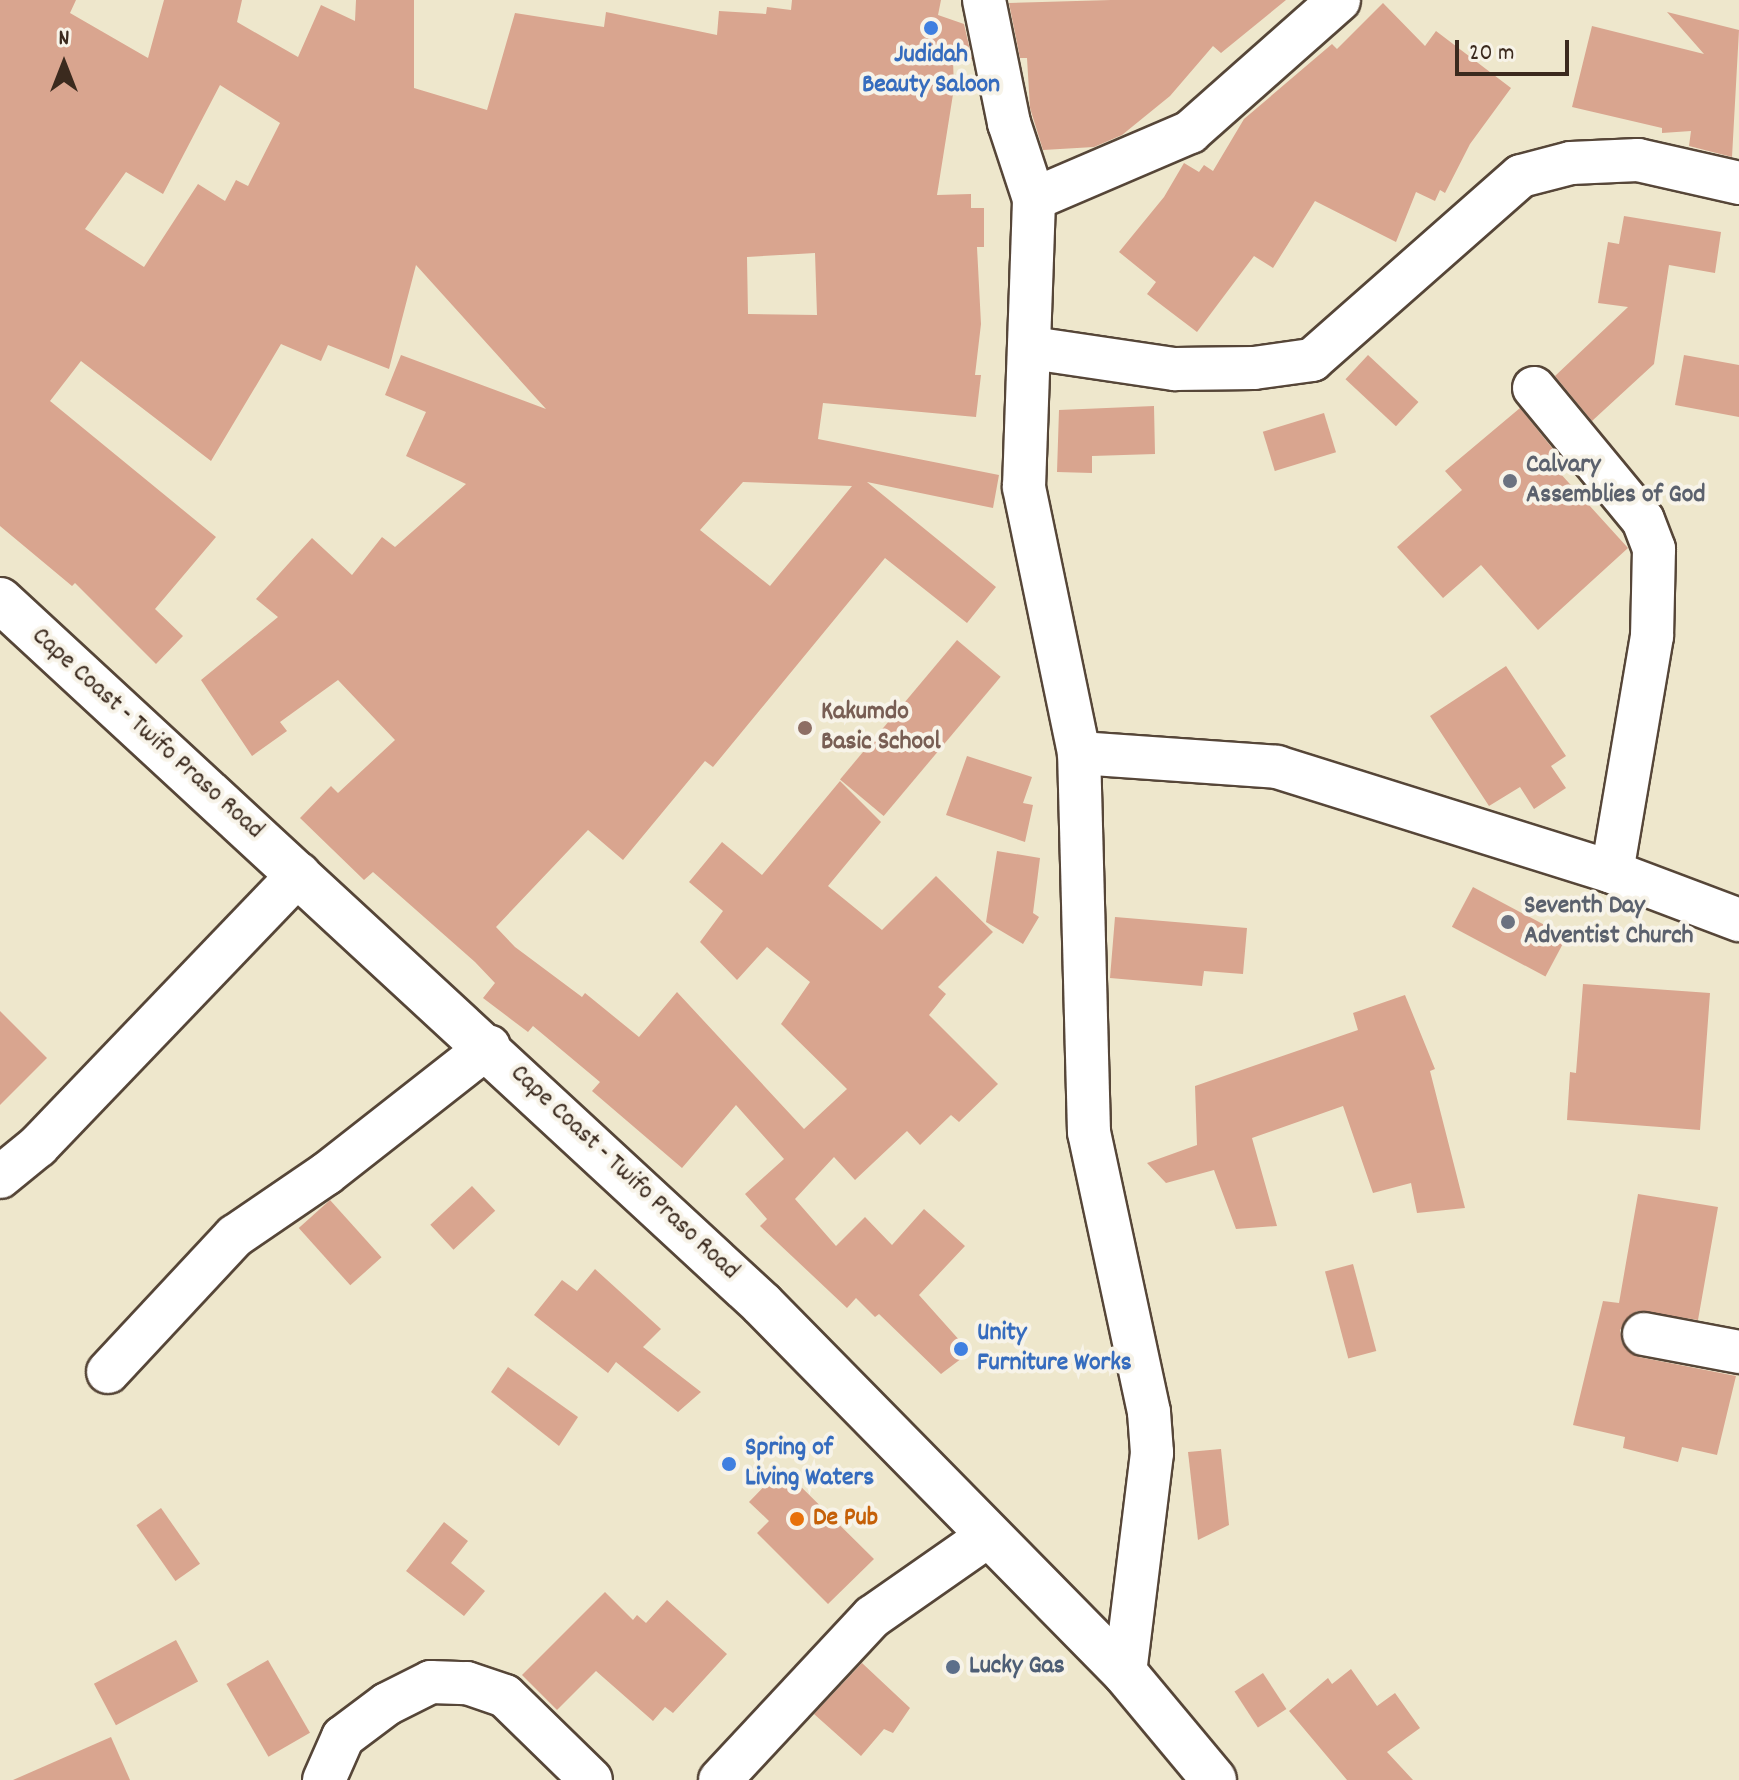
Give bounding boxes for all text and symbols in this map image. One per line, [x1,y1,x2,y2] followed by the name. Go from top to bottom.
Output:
[922,19,940,37] marker: Judidah Beauty Saloon
[24,24,104,104] north arrow
[59,24,69,55] text: N
[1459,24,1573,74] scale bar
[1469,37,1515,71] text: 20 m
[862,40,1000,102] place label: Judidah Beauty Saloon
[1526,450,1706,512] place label: Calvary Assemblies of God
[1501,472,1519,490] marker: Calvary Assemblies of God
[24,621,270,847] street label: Cape Coast - Twifo Praso Road
[821,697,941,758] place label: Kakumdo Basic School
[796,719,814,737] marker: Kakumdo Basic School
[1524,891,1693,952] place label: Seventh Day Adventist Church
[1499,913,1517,931] marker: Seventh Day Adventist Church
[503,1059,745,1287] street label: Cape Coast - Twifo Praso Road
[977,1318,1132,1380] place label: Unity Furniture Works
[952,1340,970,1358] marker: Unity Furniture Works
[745,1433,874,1494] place label: Spring of Living Waters
[720,1455,738,1473] marker: Spring of Living Waters
[813,1503,878,1535] place label: De Pub
[788,1510,806,1528] marker: De Pub
[969,1651,1065,1683] place label: Lucky Gas
[944,1658,962,1676] marker: Lucky Gas

